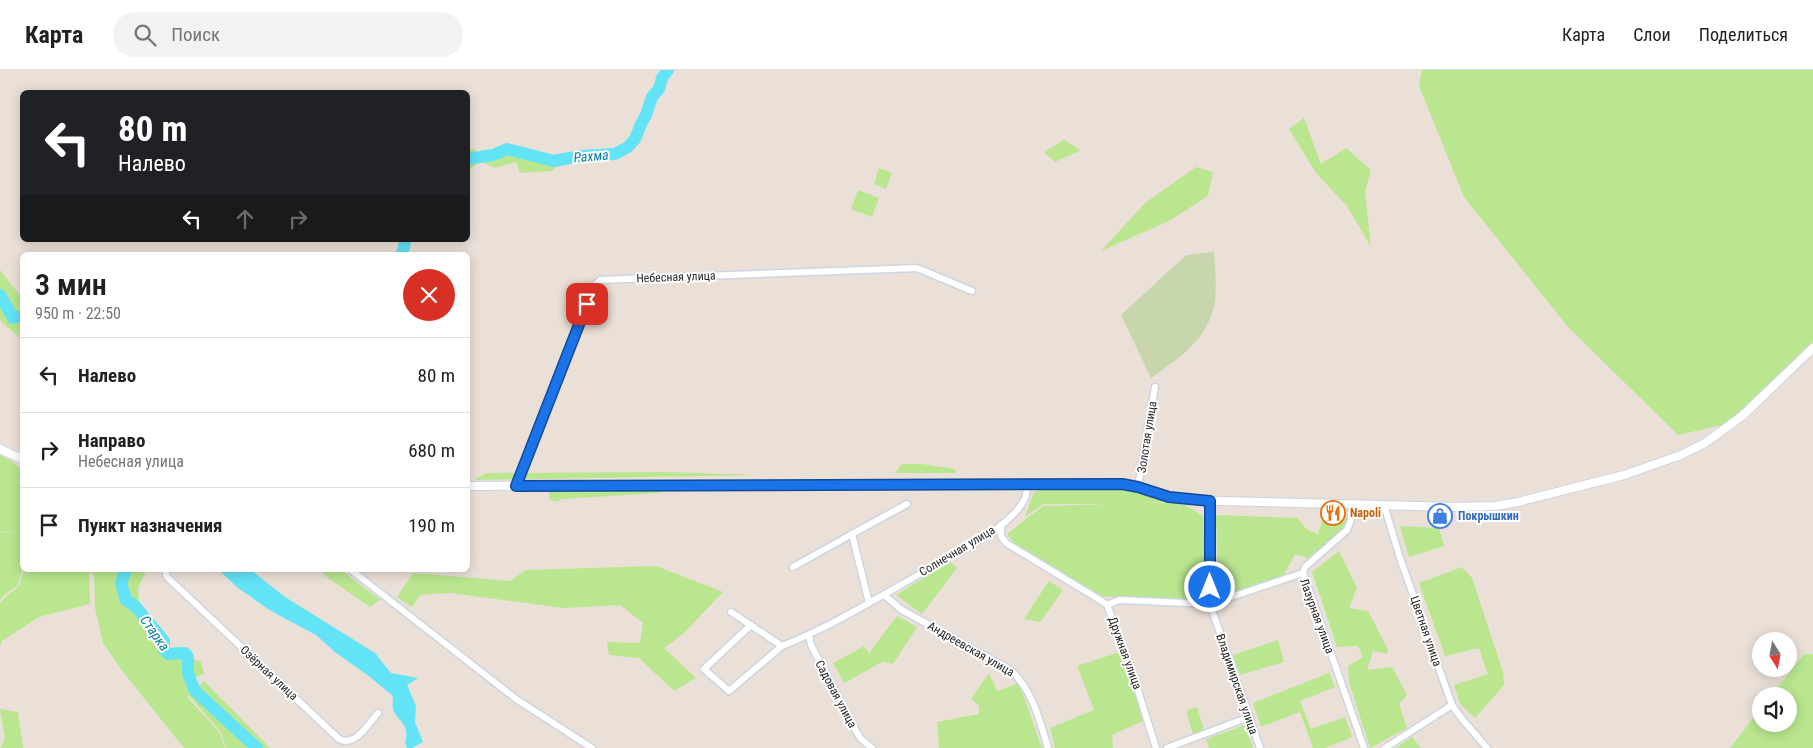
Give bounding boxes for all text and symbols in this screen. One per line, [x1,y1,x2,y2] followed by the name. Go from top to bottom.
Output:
[113,12,463,57] search box
[25,21,83,49] text: Карта
[131,21,159,49] icon: search
[171,23,220,46] text: Поиск
[1562,24,1605,45] text: Карта
[1633,24,1671,45] text: Слои
[1699,24,1788,45] text: Поделиться
[118,109,187,150] text: 80 m
[35,110,100,175] icon: left
[573,146,609,166] water label: Рахма
[118,151,186,176] text: Налево
[178,205,206,233] icon: left
[231,205,259,233] icon: ahead
[284,205,312,233] icon: right
[35,267,107,302] text: 3 мин
[403,269,455,321] button: close
[636,269,716,285] street label: Небесная улица
[566,283,608,325] pin
[573,290,601,318] icon: arrive
[35,304,121,323] text: 950 m · 22:50
[35,361,63,389] icon: left
[78,364,136,387] text: Налево
[418,364,455,387] text: 80 m
[1134,400,1160,474] street label: Золотая улица
[78,429,145,452] text: Направо
[35,436,63,464] icon: right
[408,439,455,462] text: 680 m
[78,452,184,471] text: Небесная улица
[1320,500,1346,526] restaurant icon: Napoli
[1427,503,1453,529] shop icon: Покрышкин
[1350,506,1381,520] place label: Napoli
[1458,509,1519,523] place label: Покрышкин
[35,511,63,539] icon: arrive
[78,514,222,537] text: Пункт назначения
[408,514,455,537] text: 190 m
[917,523,998,579] street label: Солнечная улица
[1183,560,1235,612] position arrow
[1297,577,1337,656] street label: Лазурная улица
[1407,594,1445,668] street label: Цветная улица
[137,612,173,654] water label: Старка
[1105,615,1145,691] street label: Дружная улица
[925,619,1017,680] street label: Андреевская улица
[1213,632,1261,736] street label: Владимирская улица
[1752,632,1798,678] north arrow
[1752,632,1797,732] map controls
[237,643,301,703] street label: Озёрная улица
[812,658,860,730] street label: Садовая улица
[1752,687,1797,732] button: sound

